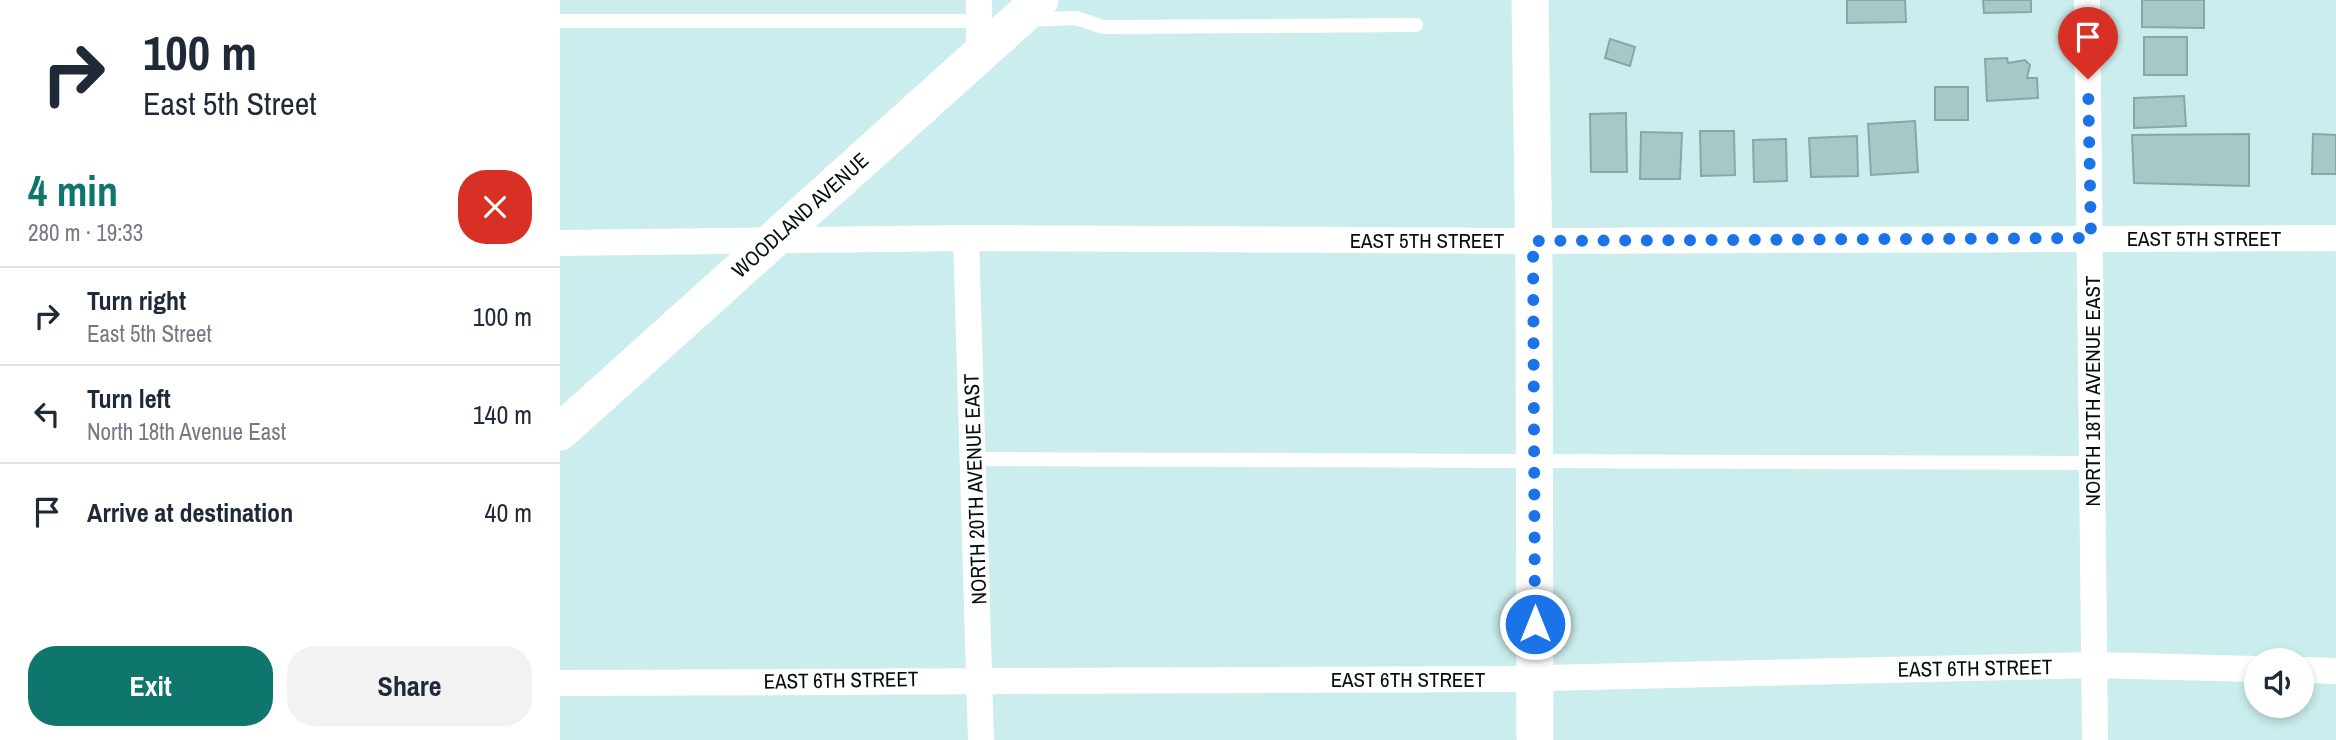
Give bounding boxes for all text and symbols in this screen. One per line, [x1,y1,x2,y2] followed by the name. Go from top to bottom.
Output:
[2058,7,2118,79] pin
[2069,18,2107,56] icon: arrive
[143,19,257,85] text: 100 m
[28,28,119,119] icon: right
[143,82,317,125] text: East 5th Street
[725,146,875,284] street label: WOODLAND AVENUE
[28,163,118,219] text: 4 min
[458,170,532,244] button: close
[28,217,143,248] text: 280 m · 19:33
[2127,224,2282,253] street label: EAST 5TH STREET
[1350,226,1505,255] street label: EAST 5TH STREET
[2078,275,2107,506] street label: NORTH 18TH AVENUE EAST
[87,283,186,318] text: Turn right
[28,297,66,335] icon: right
[473,299,532,334] text: 100 m
[87,318,212,349] text: East 5th Street
[956,373,994,605] street label: NORTH 20TH AVENUE EAST
[87,381,171,416] text: Turn left
[28,395,66,433] icon: left
[473,397,532,432] text: 140 m
[87,416,286,447] text: North 18th Avenue East
[28,493,66,531] icon: arrive
[87,495,293,530] text: Arrive at destination
[485,495,532,530] text: 40 m
[1498,587,1572,661] position arrow
[28,646,273,726] button: Exit
[287,646,532,726] button: Share
[2244,648,2314,718] map controls
[2244,648,2314,718] button: sound
[1897,652,2053,684] street label: EAST 6TH STREET
[763,664,919,696] street label: EAST 6TH STREET
[1331,665,1486,694] street label: EAST 6TH STREET

